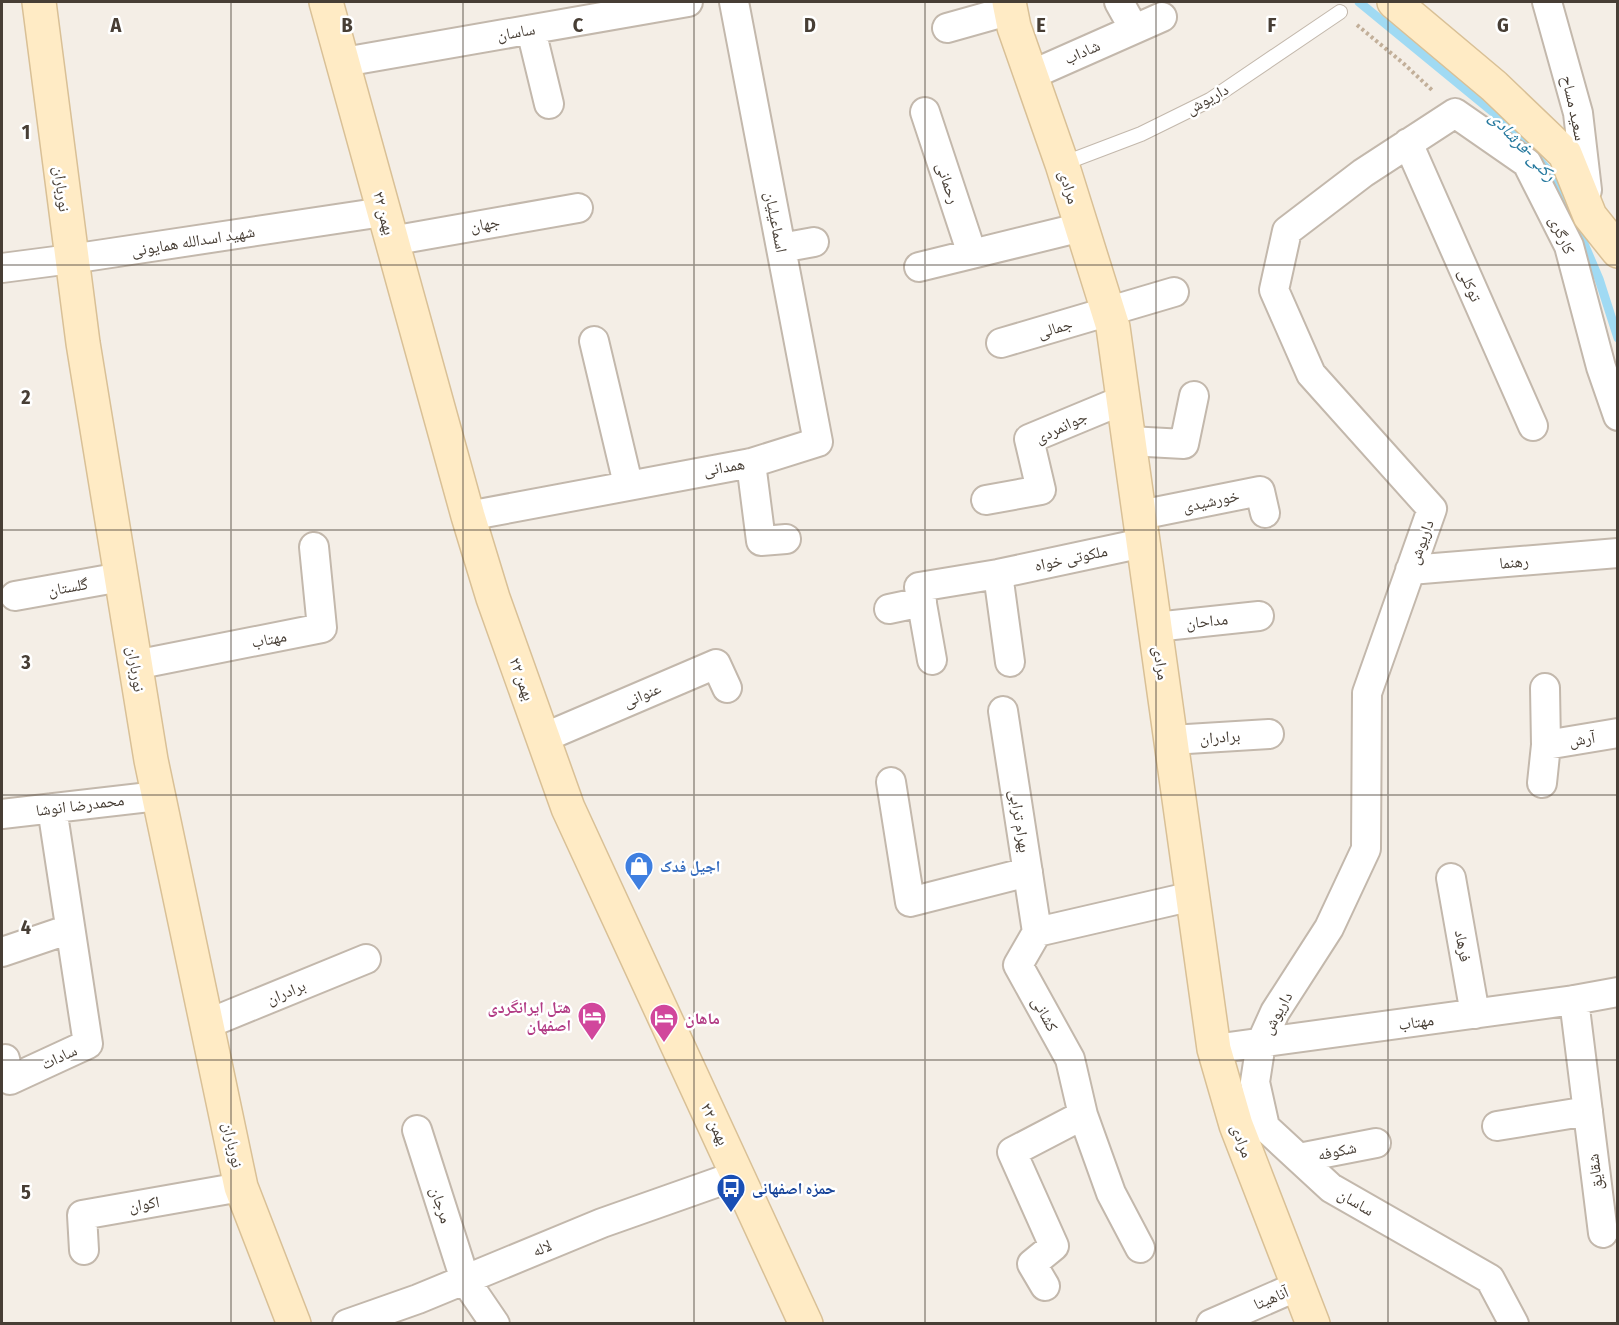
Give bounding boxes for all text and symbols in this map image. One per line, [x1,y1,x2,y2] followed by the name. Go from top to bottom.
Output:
[110,13,123,37] text: A
[341,13,353,37] text: B
[573,13,584,37] text: C
[804,13,816,37] text: D
[1036,13,1046,37] text: E
[1268,13,1277,37] text: F
[1497,13,1509,37] text: G
[495,19,537,46] street label: ساسان
[1061,36,1103,68] street label: شاداب
[1557,74,1590,143] street label: سعید مساح
[1182,80,1232,119] street label: داریوش
[1485,106,1561,186] water label: رکنی-فرشادی
[22,120,30,144] text: 1
[931,160,964,206] street label: رحمانی
[49,165,74,213] street label: نورباران
[1054,168,1083,206] street label: مرادی
[368,189,399,237] street label: ۲۲ بهمن
[760,190,791,254] street label: اسماعیلیان
[469,212,501,237] street label: جهان
[1544,213,1579,258] street label: کارگری
[130,222,256,261] street label: شهید اسدالله همایونی
[1453,265,1486,305] street label: توکلی
[1035,314,1075,343] street label: جمالی
[20,385,31,409] text: 2
[1032,407,1091,448] street label: جوانمردی
[702,454,746,481] street label: همدانی
[1181,486,1241,517] street label: خورشیدی
[1404,517,1439,567] street label: داریوش
[1033,541,1110,576] street label: ملکوتی خواه
[1498,551,1530,573] street label: رهنما
[46,574,90,601] street label: گلستان
[1185,609,1229,634] street label: مداحان
[250,626,288,652] street label: مهتاب
[122,645,149,693] street label: نورباران
[1148,645,1173,681] street label: مرادی
[20,650,31,674] text: 3
[505,655,539,704] street label: ۲۲ بهمن
[620,679,664,712] street label: عنوانی
[1199,726,1241,749] street label: برادران
[1568,727,1597,751] street label: آرش
[1005,788,1034,854] street label: بهرام ترابی
[35,790,125,820] street label: محمدرضا انوشا
[623,850,655,892] shop icon: اجیل فدک
[660,857,720,876] place label: اجیل فدک
[21,915,31,939] text: 4
[1451,929,1475,963] street label: فرهاد
[264,976,309,1009] street label: برادران
[1258,988,1297,1038] street label: داریوش
[1027,993,1062,1035] street label: کشانی
[488,998,571,1035] place label: هتل ایرانگردی اصفهان
[576,1000,608,1042] hotel icon: هتل ایرانگردی اصفهان
[648,1002,680,1044] hotel icon: ماهان
[685,1009,720,1028] place label: ماهان
[1397,1010,1435,1034] street label: مهتاب
[38,1040,80,1074] street label: سادات
[696,1100,733,1149] street label: ۲۲ بهمن
[218,1121,247,1170] street label: نورباران
[1226,1122,1257,1161] street label: مرادی
[1316,1138,1358,1164] street label: شکوفه
[1583,1153,1608,1191] street label: شقایق
[715,1172,747,1214] bus stop icon: حمزه اصفهانی
[752,1179,836,1198] place label: حمزه اصفهانی
[21,1180,31,1204] text: 5
[425,1184,456,1226] street label: مرجان
[1334,1184,1377,1221] street label: ساسان
[127,1192,161,1217] street label: اکوان
[530,1236,554,1260] street label: لاله
[1251,1282,1292,1314] street label: آناهیتا

